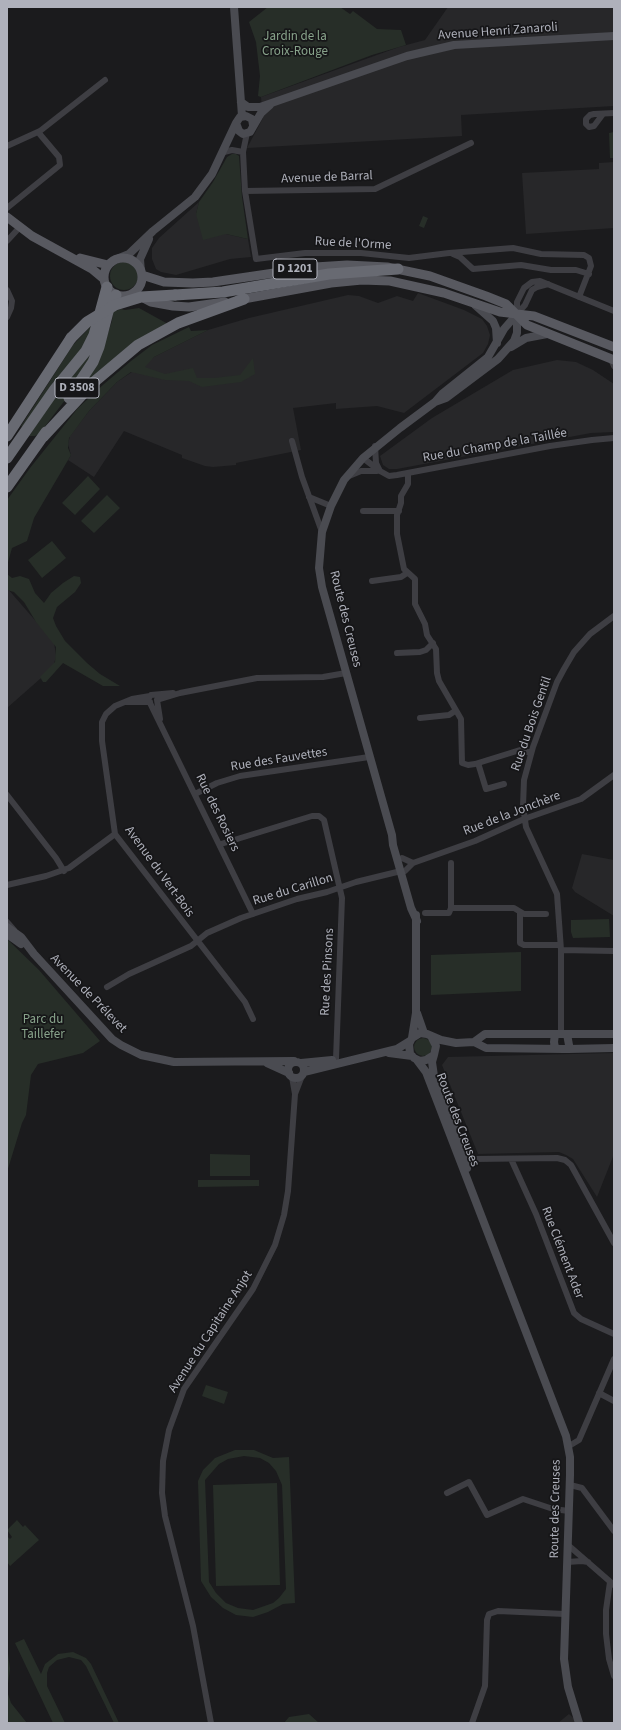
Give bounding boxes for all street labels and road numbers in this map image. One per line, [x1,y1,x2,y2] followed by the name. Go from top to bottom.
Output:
[438,20,558,44] street label: Avenue Henri Zanaroli
[281,169,373,187] street label: Avenue de Barral
[314,234,392,254] street label: Rue de l'Orme
[273,259,317,279] road number: D 1201
[55,378,99,398] road number: D 3508
[422,426,568,466] street label: Rue du Champ de la Taillée
[325,569,365,669] street label: Route des Creuses
[509,675,555,773] street label: Rue du Bois Gentil
[230,745,328,775] street label: Rue des Fauvettes
[191,772,243,854] street label: Rue des Rosiers
[461,788,563,840] street label: Rue de la Jonchère
[121,824,197,920] street label: Avenue du Vert-Bois
[251,870,335,910] street label: Rue du Carillon
[318,928,338,1016] street label: Rue des Pinsons
[46,951,130,1037] street label: Avenue de Prélevet
[432,1071,482,1169] street label: Route des Creuses
[537,1205,587,1301] street label: Rue Clément Ader
[166,1268,256,1396] street label: Avenue du Capitaine Anjot
[547,1459,565,1559] street label: Route des Creuses

